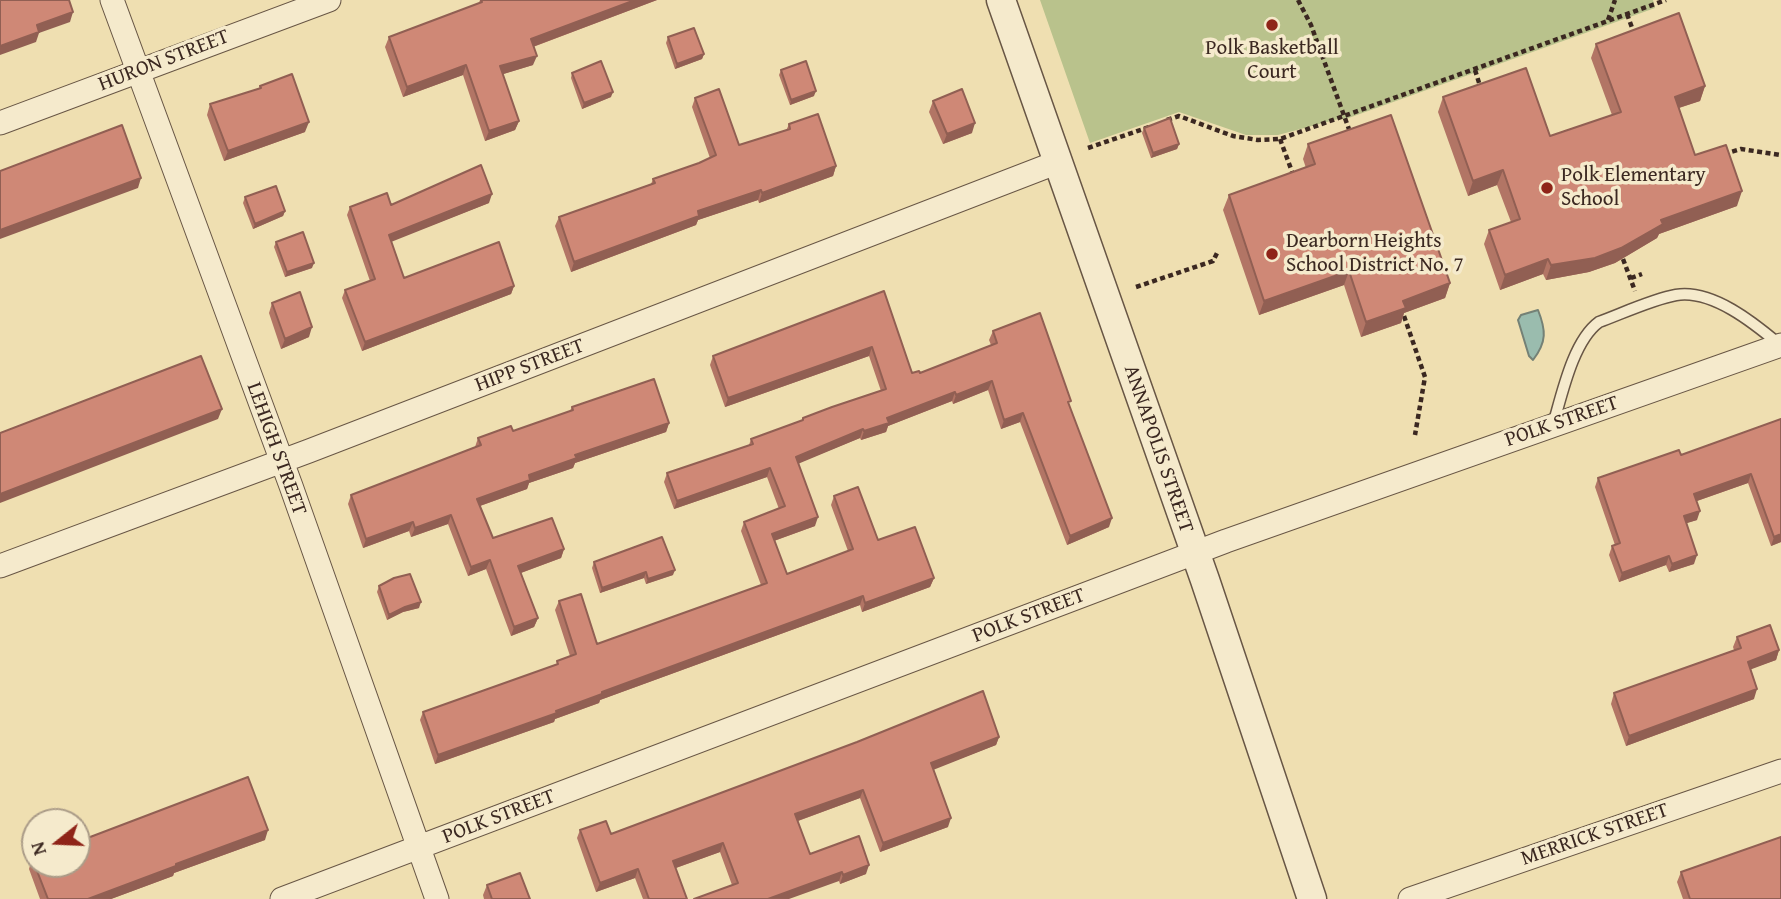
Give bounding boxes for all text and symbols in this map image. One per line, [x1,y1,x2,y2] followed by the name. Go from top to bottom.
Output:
[1264,17,1280,33] marker: Polk Basketball Court
[95,24,233,98] street label: HURON STREET
[1205,36,1339,86] place label: Polk Basketball Court
[1561,163,1706,213] place label: Polk Elementary School
[1539,180,1555,196] marker: Polk Elementary School
[1286,229,1464,279] place label: Dearborn Heights School District No. 7
[1264,246,1280,262] marker: Dearborn Heights School District No. 7
[472,334,588,398] street label: HIPP STREET
[1117,362,1199,536] street label: ANNAPOLIS STREET
[240,379,312,519] street label: LEHIGH STREET
[1502,391,1622,453] street label: POLK STREET
[969,583,1089,649] street label: POLK STREET
[439,784,559,850] street label: POLK STREET
[1518,798,1672,872] street label: MERRICK STREET
[21,808,91,878] north arrow
[23,839,53,859] text: N

